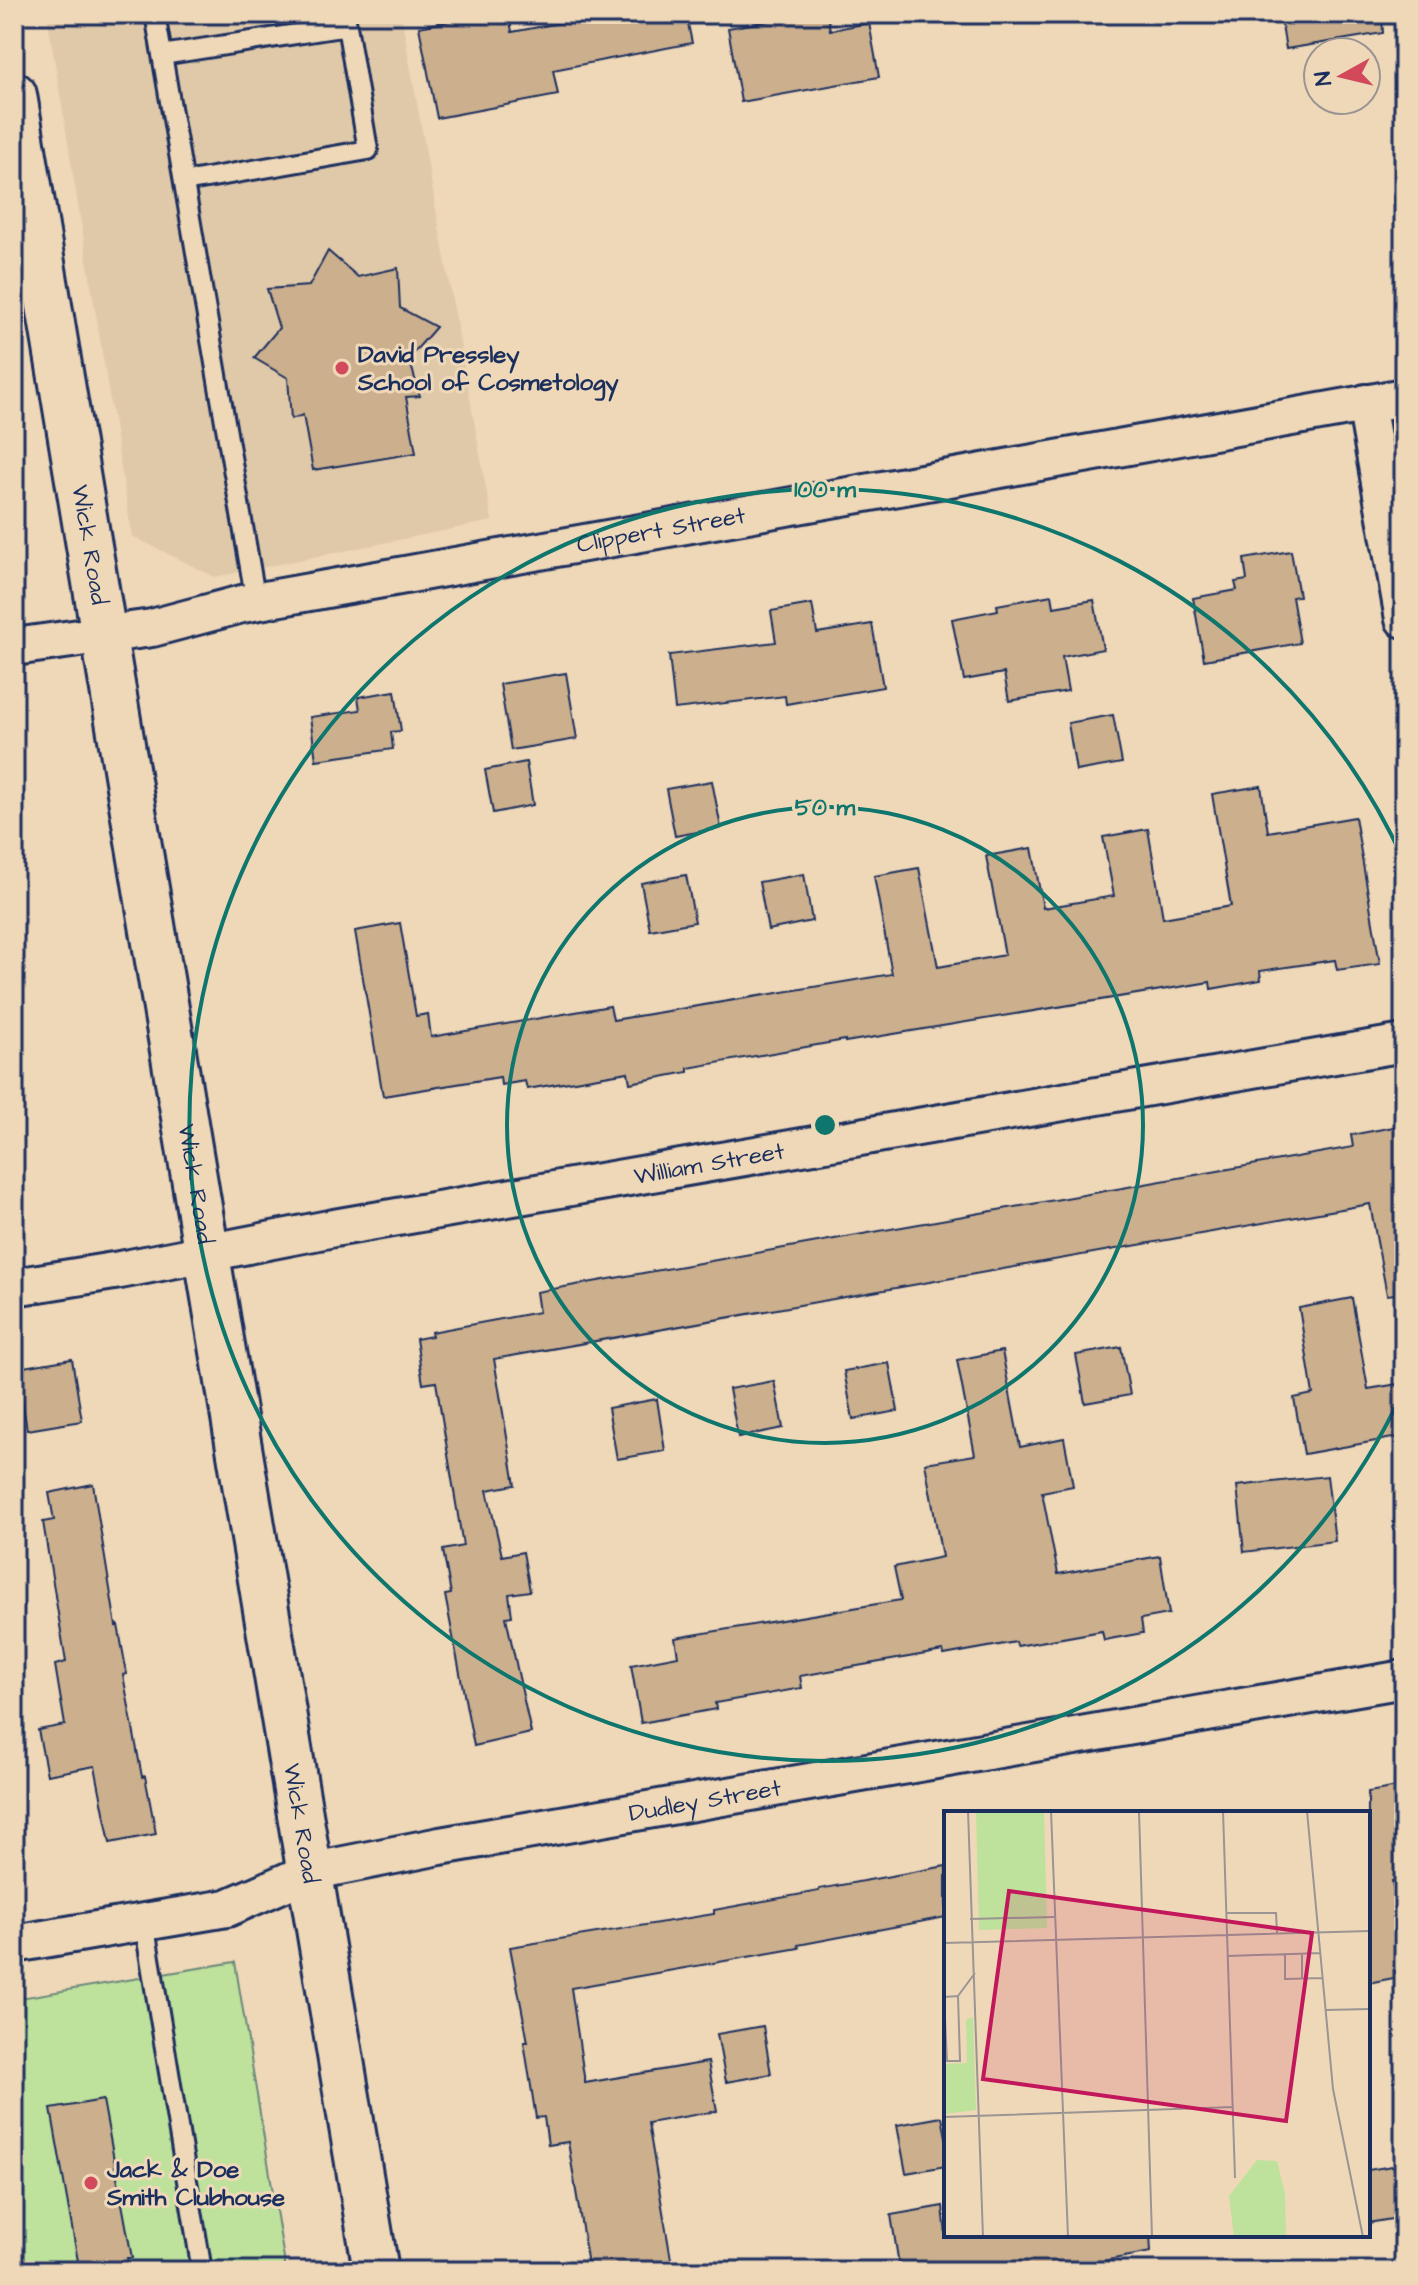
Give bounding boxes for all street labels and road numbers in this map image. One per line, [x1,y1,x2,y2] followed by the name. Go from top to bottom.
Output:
[62,482,116,607] street label: Wick Road
[574,499,748,562] street label: Clippert Street
[169,1122,222,1246] street label: Wick Road
[631,1134,787,1194] street label: William Street
[274,1761,327,1886] street label: Wick Road
[626,1771,784,1831] street label: Dudley Street

